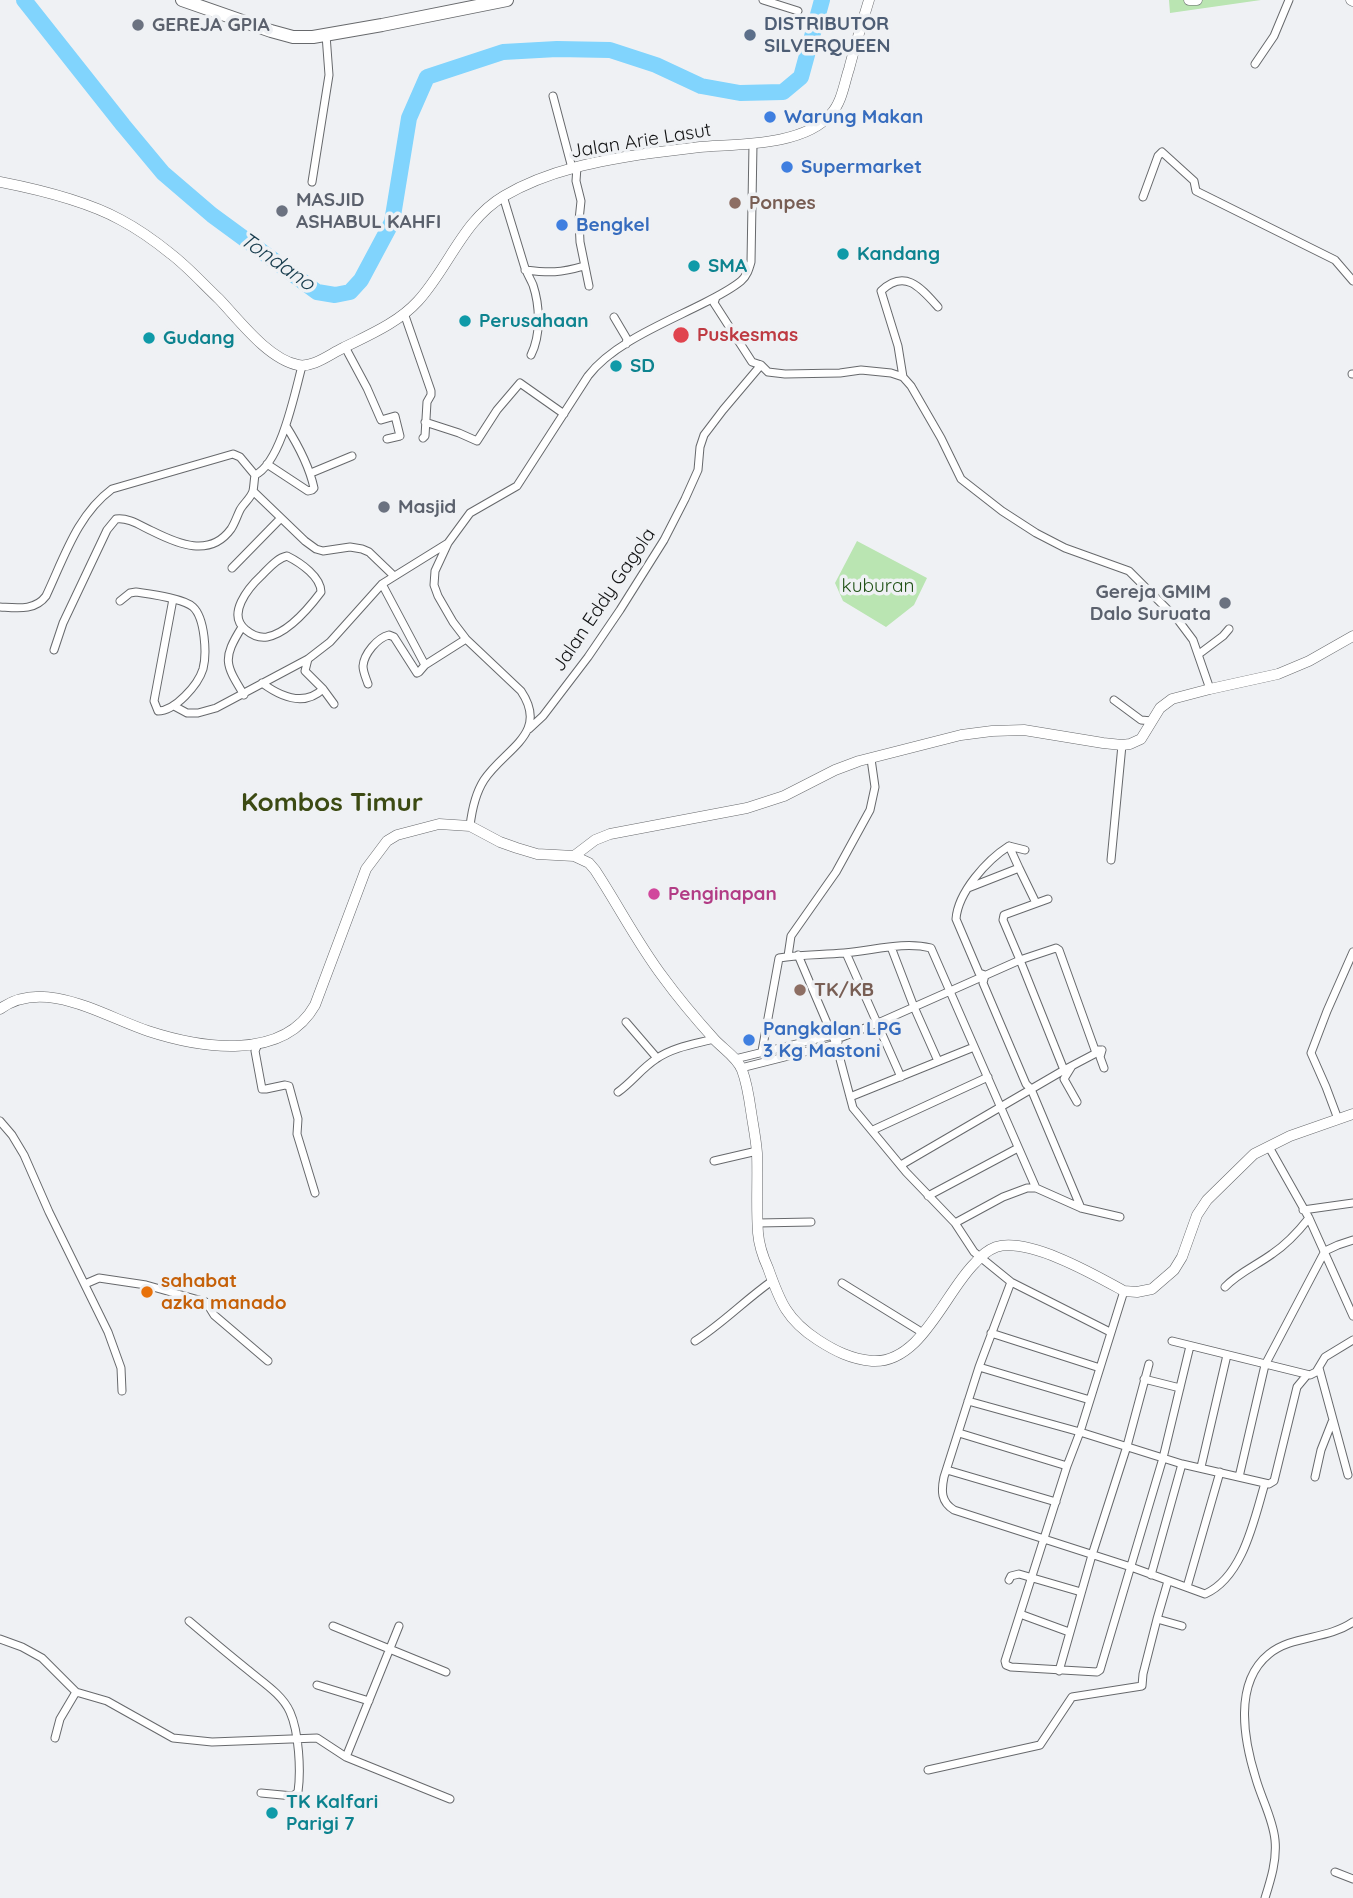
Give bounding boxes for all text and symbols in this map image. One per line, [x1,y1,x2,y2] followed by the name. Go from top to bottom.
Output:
[764,13,890,57] place label: DISTRIBUTOR SILVERQUEEN
[152,14,270,36] place label: GEREJA GPIA
[130,17,146,33] marker: GEREJA GPIA
[742,27,758,43] marker: DISTRIBUTOR SILVERQUEEN
[784,106,923,128] place label: Warung Makan
[762,109,778,125] marker: Warung Makan
[569,119,713,163] street label: Jalan Arie Lasut
[801,156,922,178] place label: Supermarket
[779,159,795,175] marker: Supermarket
[296,189,441,233] place label: MASJID ASHABUL KAHFI
[749,192,816,214] place label: Ponpes
[727,195,743,211] marker: Ponpes
[274,203,290,219] marker: MASJID ASHABUL KAHFI
[576,214,650,236] place label: Bengkel
[554,217,570,233] marker: Bengkel
[235,227,319,297] water label: Tondano
[857,243,940,265] place label: Kandang
[835,246,851,262] marker: Kandang
[708,255,747,277] place label: SMA
[686,258,702,274] marker: SMA
[479,310,589,332] place label: Perusahaan
[457,313,473,329] marker: Perusahaan
[697,324,798,346] place label: Puskesmas
[671,325,691,345] marker: Puskesmas
[163,327,235,349] place label: Gudang
[141,330,157,346] marker: Gudang
[630,355,655,377] place label: SD
[608,358,624,374] marker: SD
[398,496,456,518] place label: Masjid
[376,499,392,515] marker: Masjid
[548,524,660,676] street label: Jalan Eddy Gagola
[842,575,914,597] park label: kuburan
[1090,581,1211,625] place label: Gereja GMIM Dalo Suruata
[1217,595,1233,611] marker: Gereja GMIM Dalo Suruata
[241,787,423,819] district label: Kombos Timur
[668,883,777,905] place label: Penginapan
[646,886,662,902] marker: Penginapan
[814,979,874,1001] place label: TK/KB
[792,982,808,998] marker: TK/KB
[763,1018,901,1062] place label: Pangkalan LPG 3 Kg Mastoni
[741,1032,757,1048] marker: Pangkalan LPG 3 Kg Mastoni
[161,1270,287,1314] place label: sahabat azka manado
[139,1284,155,1300] marker: sahabat azka manado
[286,1791,378,1835] place label: TK Kalfari Parigi 7
[264,1805,280,1821] marker: TK Kalfari Parigi 7

